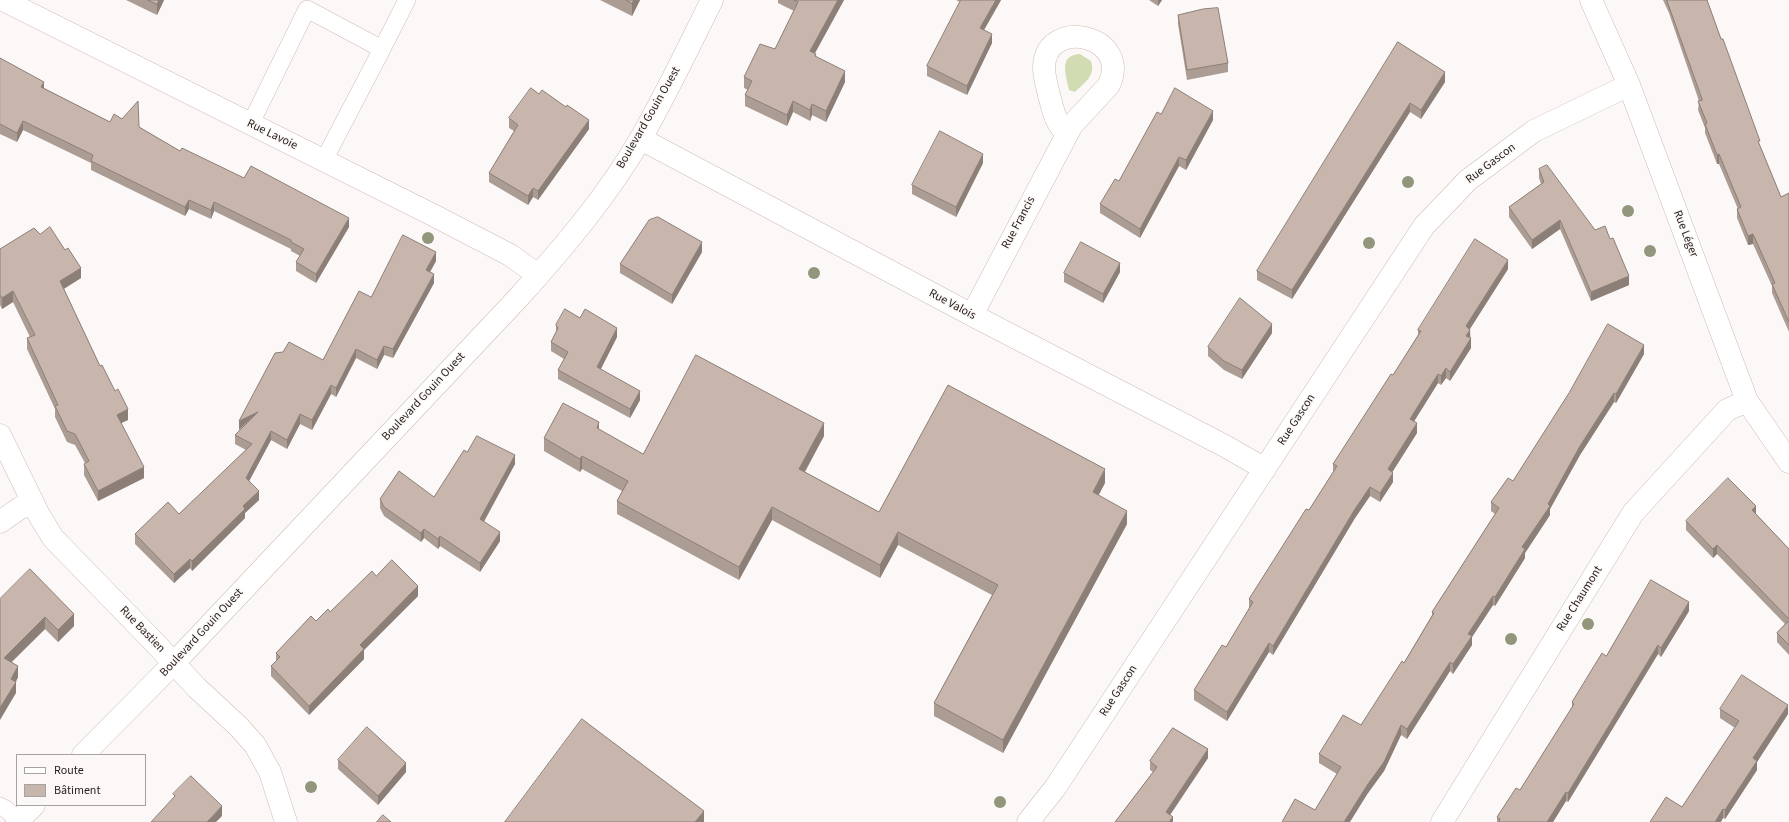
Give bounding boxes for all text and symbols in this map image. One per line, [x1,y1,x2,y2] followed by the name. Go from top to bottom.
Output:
[614,64,684,172] street label: Boulevard Gouin Ouest
[244,117,300,153] street label: Rue Lavoie
[1463,141,1519,187] street label: Rue Gascon
[999,194,1039,252] street label: Rue Francis
[1669,208,1701,260] street label: Rue Léger
[926,287,978,323] street label: Rue Valois
[379,350,469,444] street label: Boulevard Gouin Ouest
[1275,392,1319,448] street label: Rue Gascon
[1554,563,1606,635] street label: Rue Chaumont
[157,586,247,680] street label: Boulevard Gouin Ouest
[116,604,168,656] street label: Rue Bastien
[1097,663,1141,719] street label: Rue Gascon
[16,754,146,806] legend
[54,762,84,779] text: Route
[54,782,100,799] text: Bâtiment

